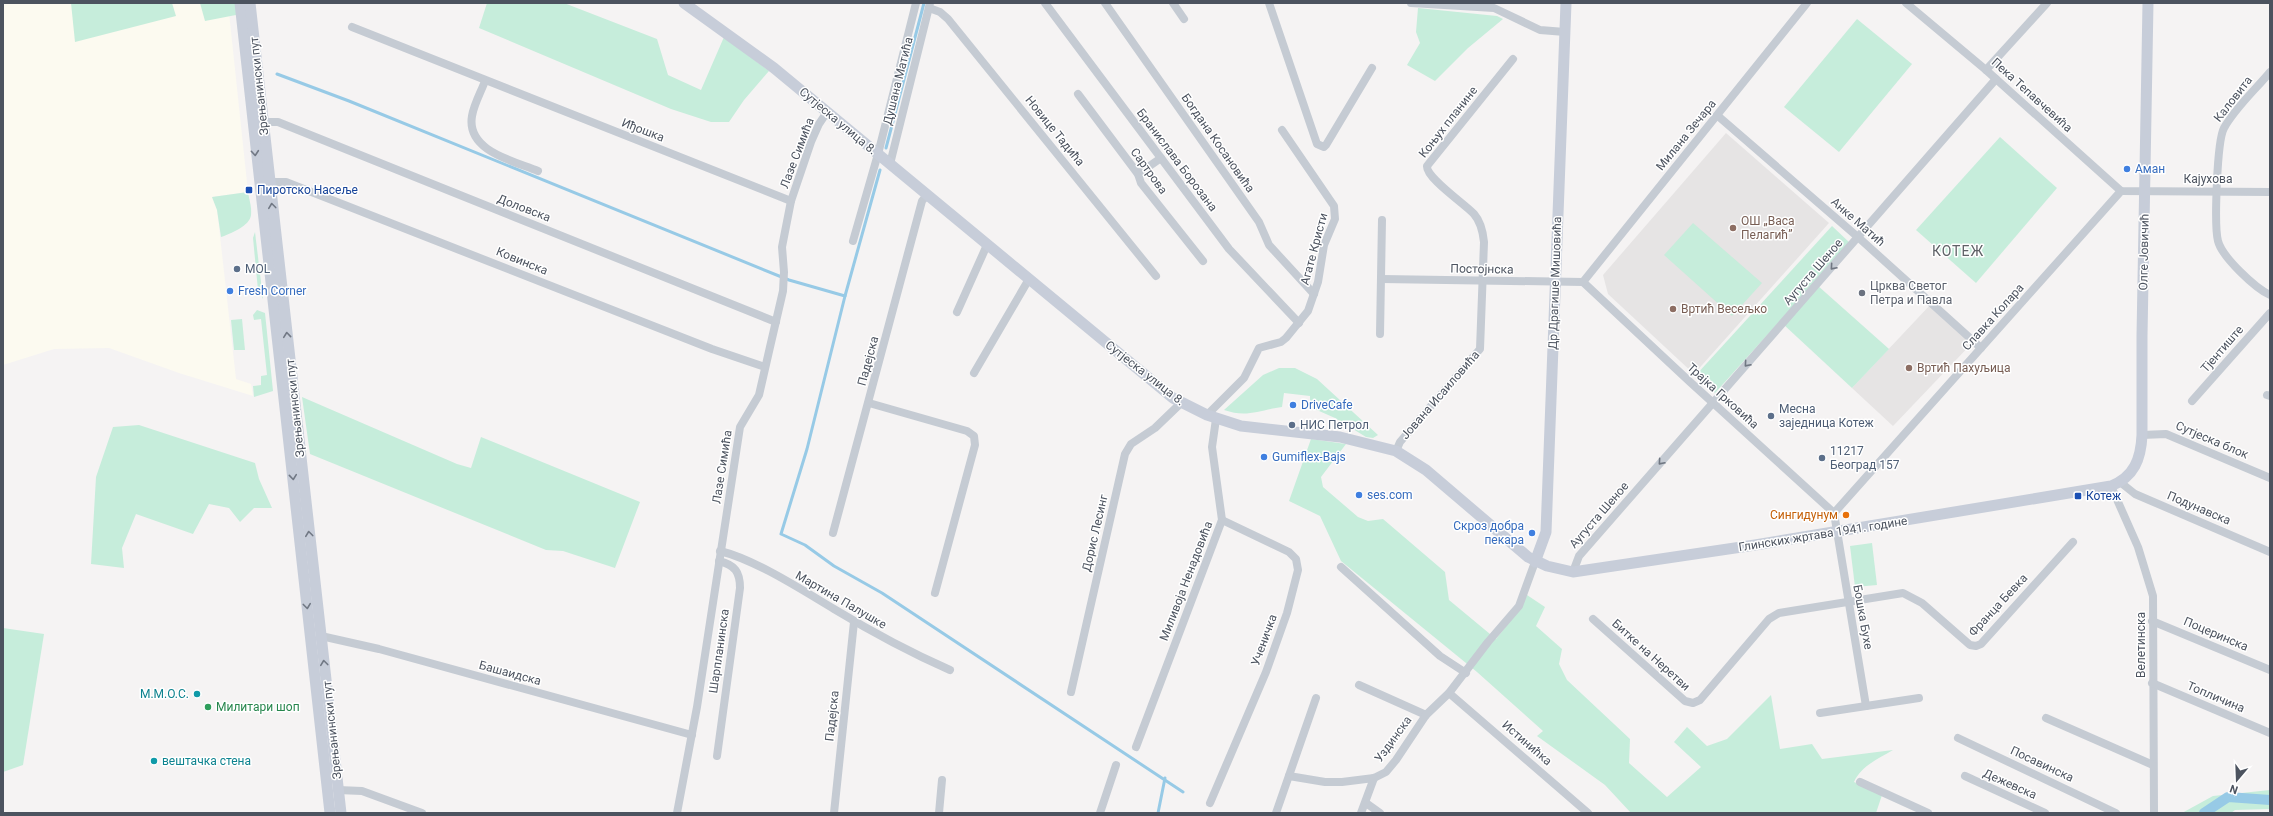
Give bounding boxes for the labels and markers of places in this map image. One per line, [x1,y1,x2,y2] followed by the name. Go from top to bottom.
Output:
[2135,162,2165,176] place label: Аман
[2122,164,2132,174] marker: Аман
[257,183,358,197] place label: Пиротско Насеље
[244,185,254,195] marker: Пиротско Насеље
[1741,214,1794,242] place label: ОШ „Васа Пелагић”
[1728,223,1738,233] marker: ОШ „Васа Пелагић”
[245,262,271,276] place label: MOL
[232,264,242,274] marker: MOL
[1870,279,1952,307] place label: Црква Светог Петра и Павла
[238,284,306,298] place label: Fresh Corner
[225,286,235,296] marker: Fresh Corner
[1857,288,1867,298] marker: Црква Светог Петра и Павла
[1681,302,1767,316] place label: Вртић Весељко
[1668,304,1678,314] marker: Вртић Весељко
[1917,361,2010,375] place label: Вртић Пахуљица
[1904,363,1914,373] marker: Вртић Пахуљица
[1301,398,1353,412] place label: DriveCafe
[1288,400,1298,410] marker: DriveCafe
[1779,402,1874,430] place label: Месна заједница Котеж
[1766,411,1776,421] marker: Месна заједница Котеж
[1300,418,1369,432] place label: НИС Петрол
[1287,420,1297,430] marker: НИС Петрол
[1830,444,1900,472] place label: 11217 Београд 157
[1272,450,1346,464] place label: Gumiflex-Bajs
[1259,452,1269,462] marker: Gumiflex-Bajs
[1817,453,1827,463] marker: 11217 Београд 157
[1367,488,1413,502] place label: ses.com
[2086,489,2122,503] place label: Котеж
[1354,490,1364,500] marker: ses.com
[2073,491,2083,501] marker: Котеж
[1770,508,1838,522] place label: Сингидунум
[1841,510,1851,520] marker: Сингидунум
[1453,519,1524,547] place label: Скроз добра пекара
[1527,528,1537,538] marker: Скроз добра пекара
[140,687,189,701] place label: M.M.O.C.
[192,689,202,699] marker: M.M.O.C.
[216,700,300,714] place label: Милитари шоп
[203,702,213,712] marker: Милитари шоп
[162,754,251,768] place label: вештачка стена
[149,756,159,766] marker: вештачка стена

